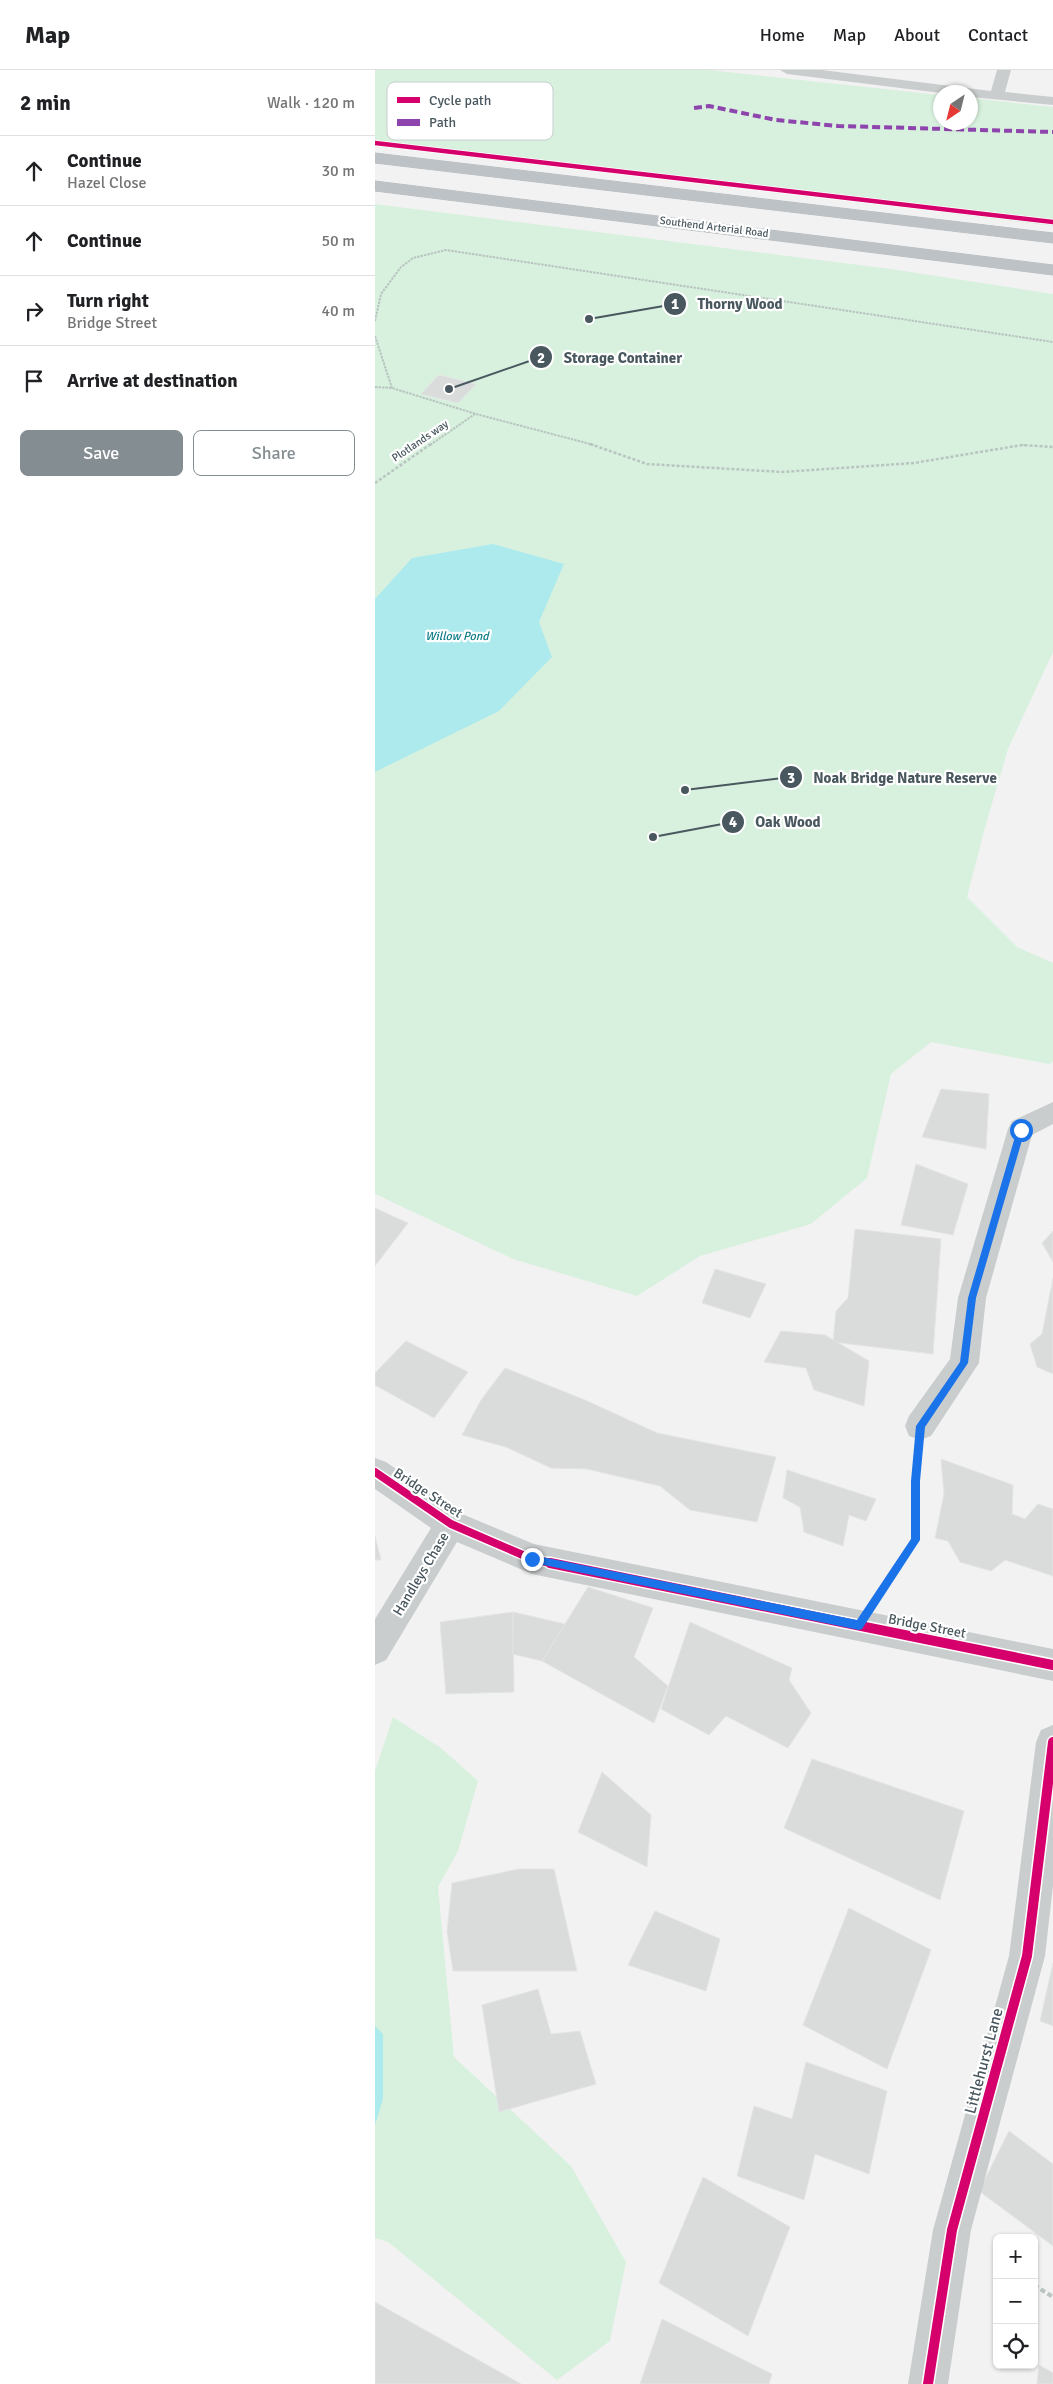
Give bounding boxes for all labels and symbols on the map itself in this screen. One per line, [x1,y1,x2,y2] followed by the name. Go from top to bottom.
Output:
[387,82,553,140] legend
[933,85,978,130] north arrow
[429,92,491,109] text: Cycle path
[429,114,456,131] text: Path
[659,214,769,240] street label: Southend Arterial Road
[663,289,793,319] callout: Thorny Wood
[671,295,679,313] text: 1
[697,295,783,313] text: Thorny Wood
[529,342,692,372] callout: Storage Container
[537,349,545,367] text: 2
[564,349,682,367] text: Storage Container
[389,417,451,465] street label: Plotlands way
[425,629,490,644] water label: Willow Pond
[778,762,1007,792] callout: Noak Bridge Nature Reserve
[787,769,795,787] text: 3
[813,769,997,787] text: Noak Bridge Nature Reserve
[721,807,831,837] callout: Oak Wood
[729,813,737,831] text: 4
[755,813,821,831] text: Oak Wood
[1010,1119,1033,1142] route start
[390,1464,466,1522] street label: Bridge Street
[389,1529,453,1619] street label: Handleys Chase
[521,1548,544,1571] route end
[887,1610,967,1642] street label: Bridge Street
[960,2006,1008,2116] street label: Littlehurst Lane

